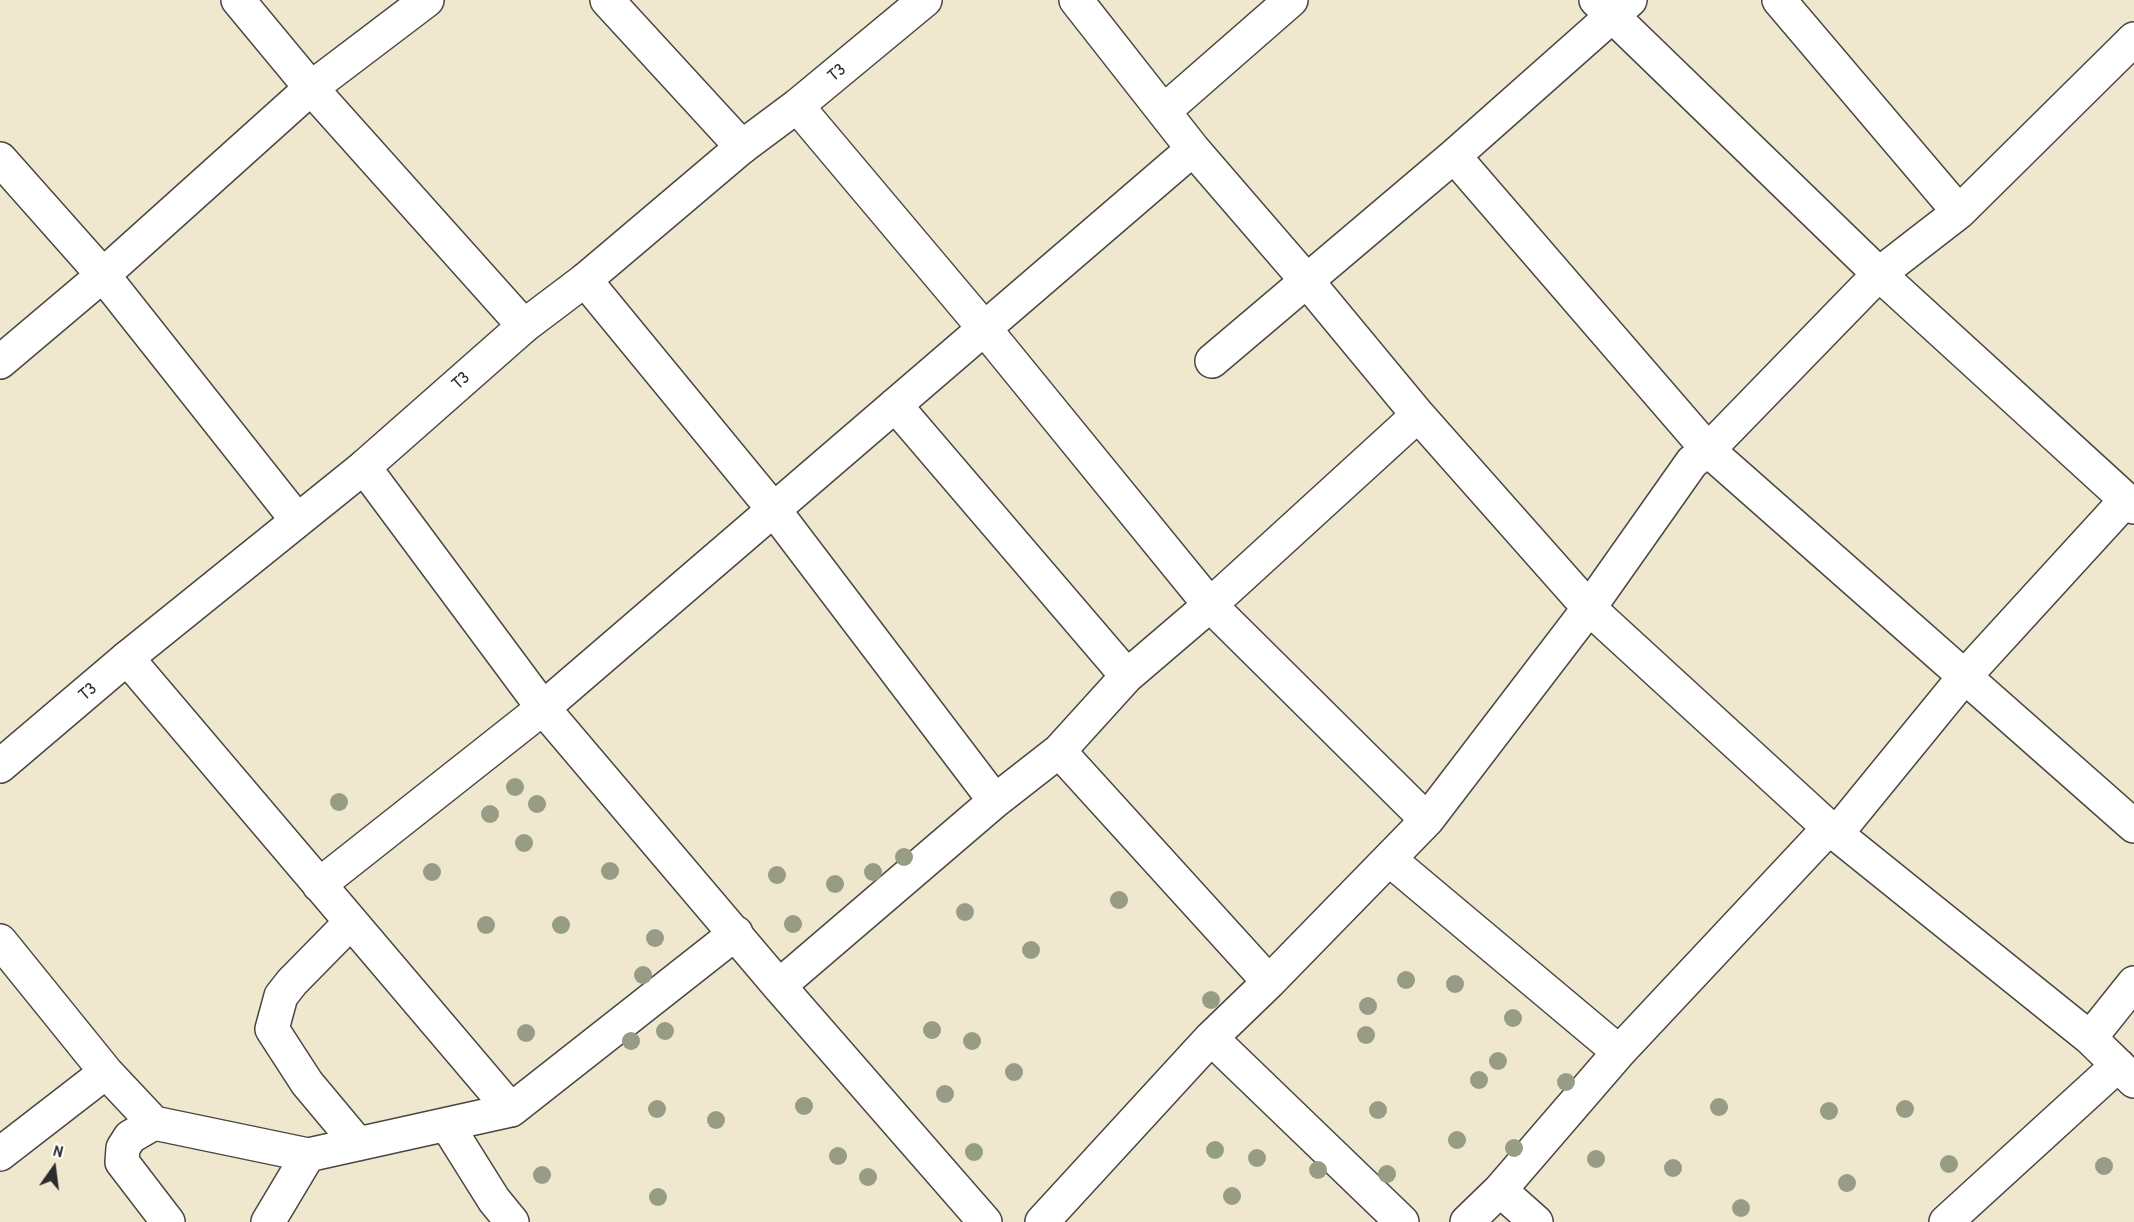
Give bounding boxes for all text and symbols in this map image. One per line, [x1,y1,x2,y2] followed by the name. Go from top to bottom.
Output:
[824,59,850,87] street label: T3
[448,367,474,395] street label: T3
[75,678,101,706] street label: T3
[24,1138,84,1198] north arrow
[52,1139,65,1162] text: N

